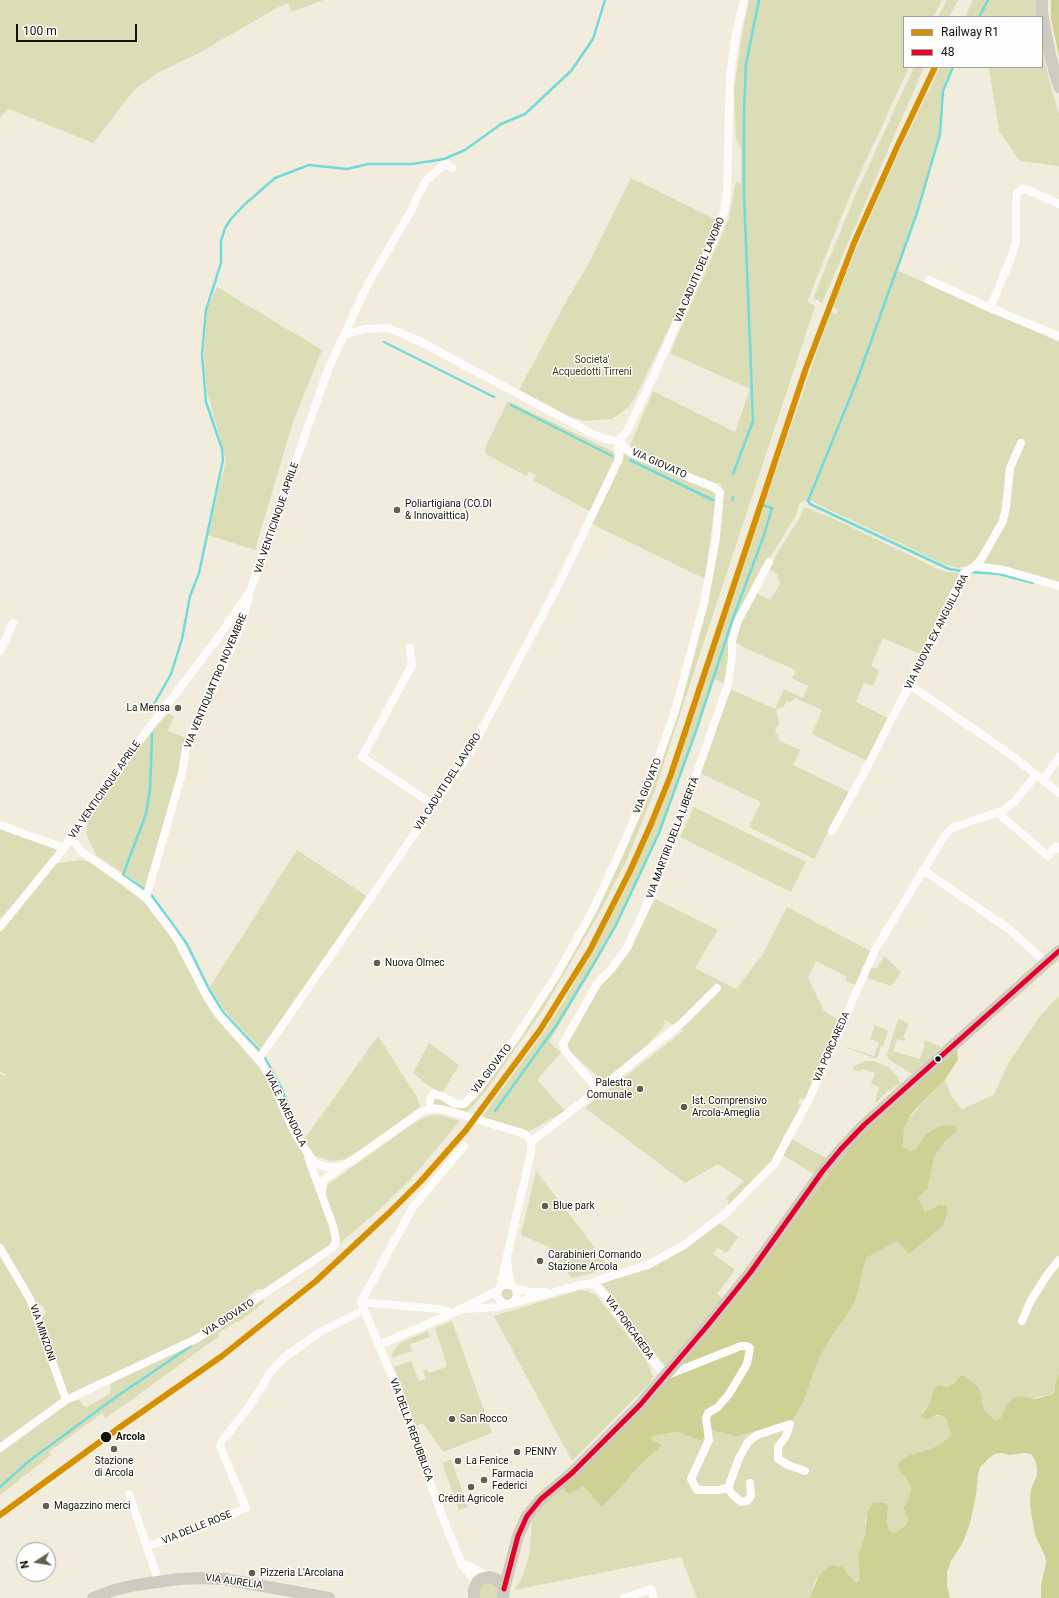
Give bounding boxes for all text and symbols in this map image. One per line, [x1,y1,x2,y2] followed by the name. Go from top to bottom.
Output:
[18,16,139,42] scale bar
[903,16,1043,68] legend
[23,24,57,38] text: 100 m
[941,25,999,39] text: Railway R1
[941,45,955,59] text: 48
[672,215,728,325] street label: VIA CADUTI DEL LAVORO
[552,354,632,378] park label: Societa' Acquedotti Tirreni
[630,447,688,481] street label: VIA GIOVATO
[252,461,302,575] street label: VIA VENTICINQUE APRILE
[405,498,492,522] place label: Poliartigiana (CO.DI & Innovaittica)
[392,505,402,515] marker: Poliartigiana (CO.DI & Innovaittica)
[903,572,971,692] street label: VIA NUOVA EX ANGUILLARA
[182,612,250,750] street label: VIA VENTIQUATTRO NOVEMBRE
[127,702,170,714] place label: La Mensa
[173,703,183,713] marker: La Mensa
[412,731,484,833] street label: VIA CADUTI DEL LAVORO
[67,739,143,841] street label: VIA VENTICINQUE APRILE
[631,756,665,816] street label: VIA GIOVATO
[644,775,702,901] street label: VIA MARTIRI DELLA LIBERTÀ
[385,957,445,969] place label: Nuova Olmec
[372,958,382,968] marker: Nuova Olmec
[811,1010,853,1084] street label: VIA PORCAREDA
[469,1042,515,1096] street label: VIA GIOVATO
[933,1054,943,1064] unlabelled marker
[261,1069,309,1149] street label: VIALE AMENDOLA
[587,1077,632,1100] place label: Palestra Comunale
[635,1084,645,1094] marker: Palestra Comunale
[692,1095,767,1118] place label: Ist. Comprensivo Arcola-Ameglia
[679,1102,689,1112] marker: Ist. Comprensivo Arcola-Ameglia
[553,1200,594,1212] place label: Blue park
[540,1201,550,1211] marker: Blue park
[548,1249,641,1272] place label: Carabinieri Comando Stazione Arcola
[535,1256,545,1266] marker: Carabinieri Comando Stazione Arcola
[602,1294,656,1362] street label: VIA PORCAREDA
[201,1297,257,1339] street label: VIA GIOVATO
[27,1303,57,1363] street label: VIA MINZONI
[387,1377,435,1483] street label: VIA DELLA REPUBBLICA
[460,1413,507,1425] place label: San Rocco
[447,1414,457,1424] marker: San Rocco
[99,1430,113,1444] marker: Arcola
[116,1431,145,1443] place label: Arcola
[109,1444,119,1454] marker: Stazione di Arcola
[525,1446,557,1458] place label: PENNY
[512,1447,522,1457] marker: PENNY
[94,1455,134,1478] place label: Stazione di Arcola
[466,1455,509,1467] place label: La Fenice
[453,1456,463,1466] marker: La Fenice
[492,1468,534,1492] place label: Farmacia Federici
[479,1475,489,1485] marker: Farmacia Federici
[466,1482,476,1492] marker: Crédit Agricole
[438,1493,504,1505] place label: Crédit Agricole
[54,1500,130,1512] place label: Magazzino merci
[41,1501,51,1511] marker: Magazzino merci
[160,1509,234,1547] street label: VIA DELLE ROSE
[16,1542,56,1582] north arrow
[18,1559,32,1570] text: N
[260,1567,344,1579] place label: Pizzeria L'Arcolana
[247,1568,257,1578] marker: Pizzeria L'Arcolana
[205,1572,263,1592] street label: VIA AURELIA

